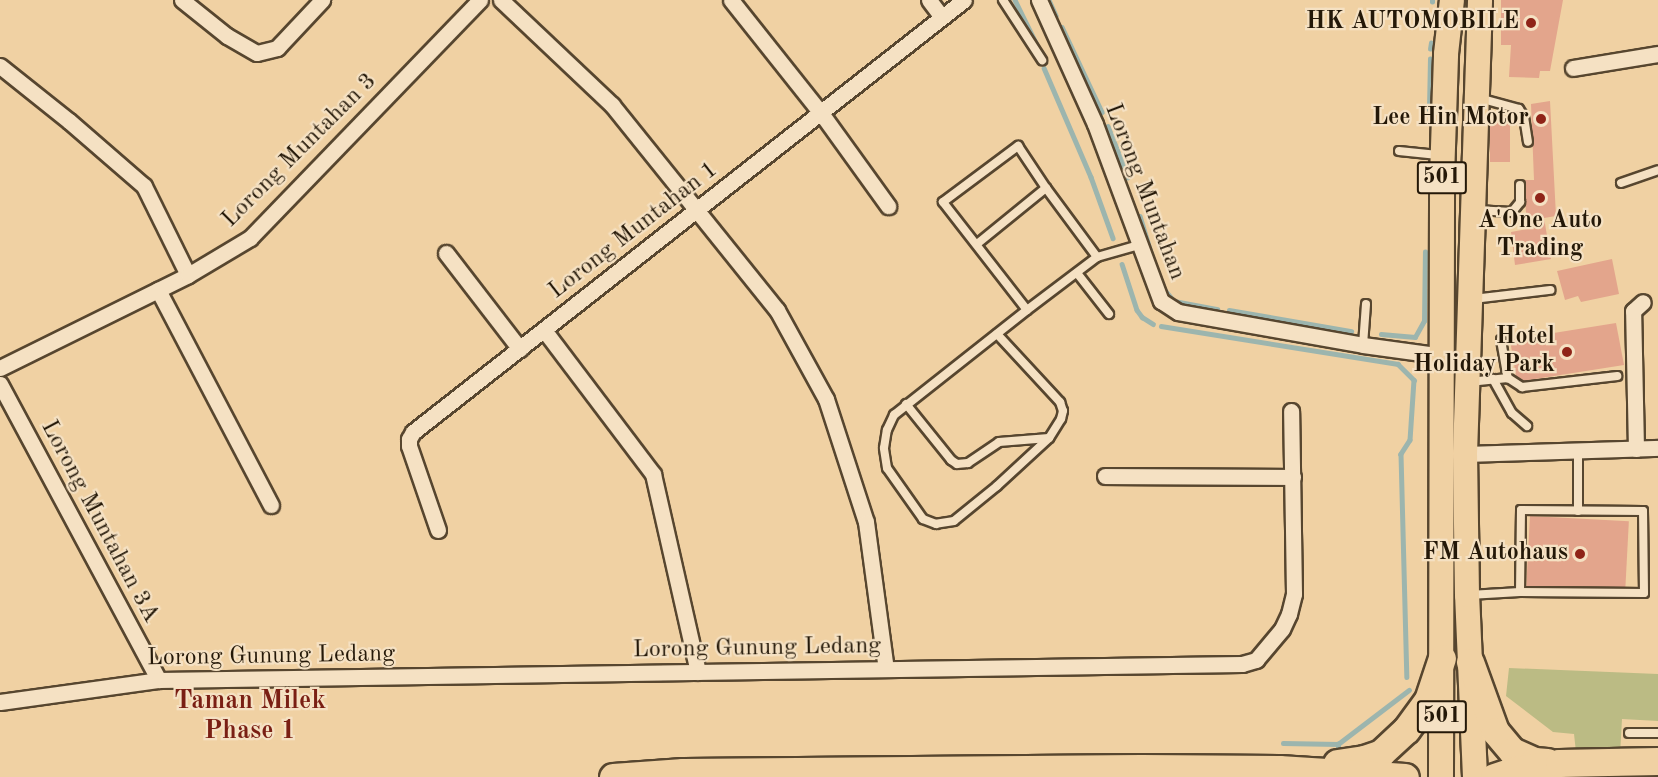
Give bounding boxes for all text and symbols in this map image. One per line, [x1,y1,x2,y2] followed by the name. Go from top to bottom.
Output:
[1306,9,1519,37] place label: HK AUTOMOBILE
[1524,16,1538,30] marker: HK AUTOMOBILE
[217,68,383,234] street label: Lorong Muntahan 3
[1097,100,1191,284] street label: Lorong Muntahan
[1372,105,1529,133] place label: Lee Hin Motor
[1534,112,1548,126] marker: Lee Hin Motor
[544,156,724,306] street label: Lorong Muntahan 1
[1416,159,1468,197] road number: 501
[1533,191,1547,205] marker: A'One Auto Trading
[1478,208,1602,264] place label: A'One Auto Trading
[1413,324,1555,380] place label: Hotel Holiday Park
[1560,345,1574,359] marker: Hotel Holiday Park
[33,416,165,628] street label: Lorong Muntahan 3A
[1423,540,1568,568] place label: FM Autohaus
[1573,547,1587,561] marker: FM Autohaus
[633,632,881,666] street label: Lorong Gunung Ledang
[147,640,395,674] street label: Lorong Gunung Ledang
[174,686,326,748] district label: Taman Milek Phase 1
[1416,698,1468,736] road number: 501

